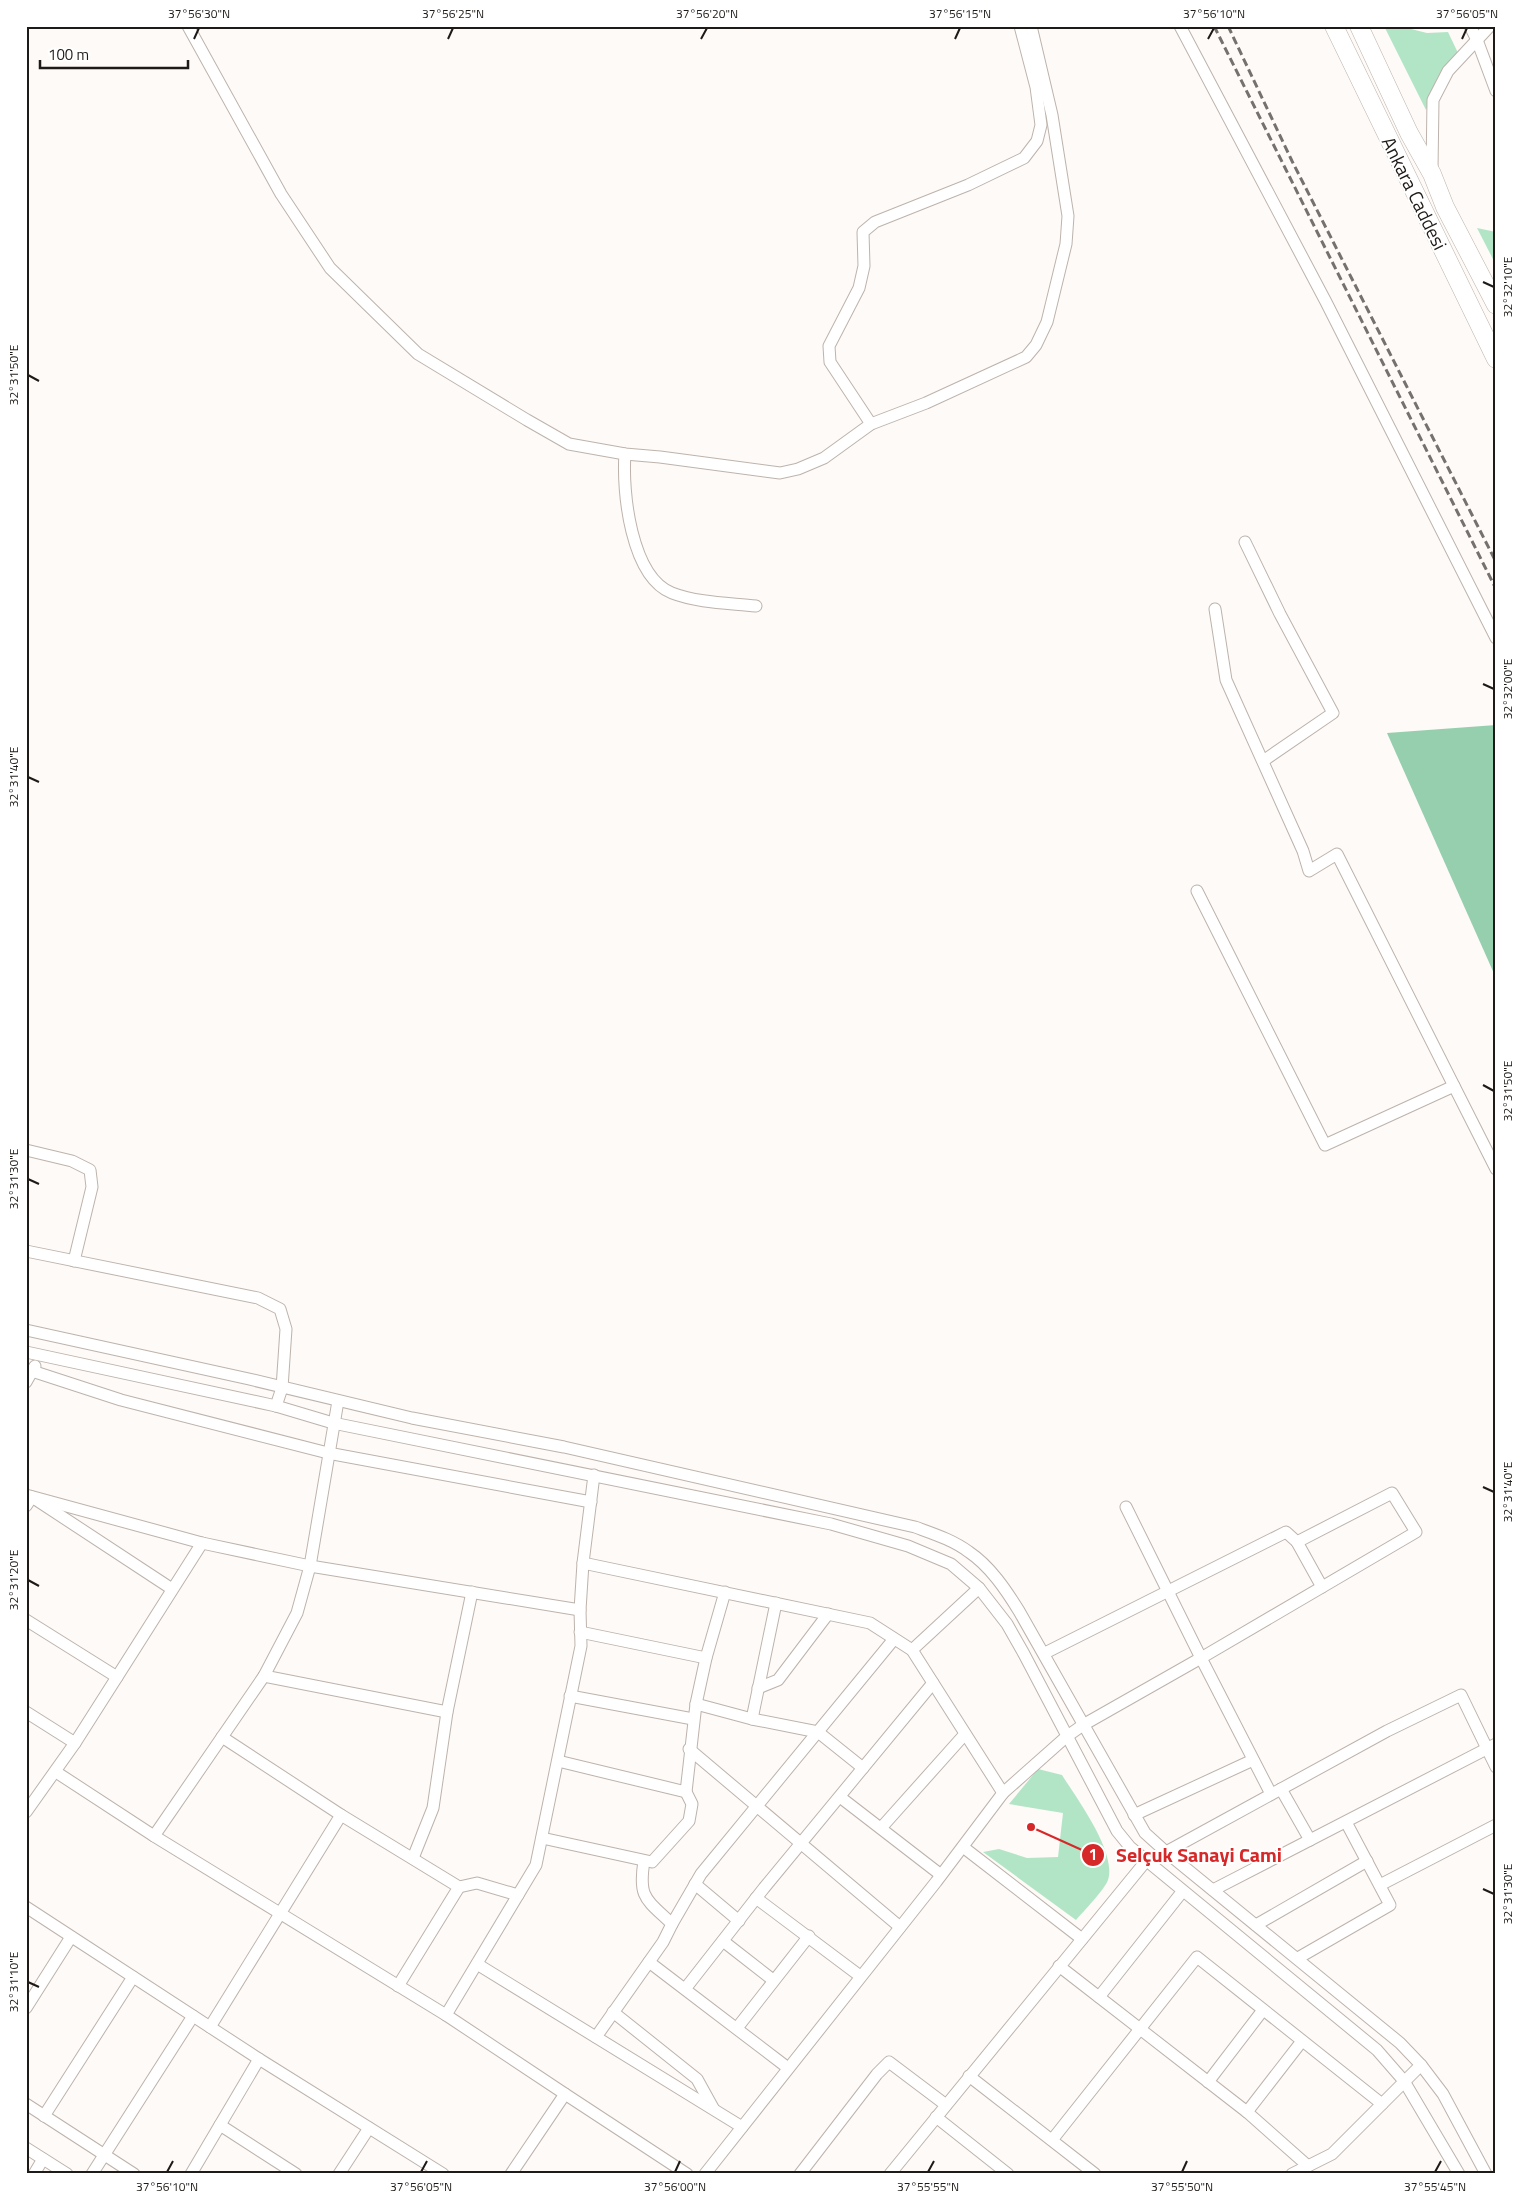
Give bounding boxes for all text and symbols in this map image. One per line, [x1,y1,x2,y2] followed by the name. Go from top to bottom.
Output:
[168,4,230,23] text: 37°56'30"N
[422,4,484,23] text: 37°56'25"N
[676,4,738,23] text: 37°56'20"N
[929,4,991,23] text: 37°56'15"N
[1183,4,1245,23] text: 37°56'10"N
[1436,4,1498,23] text: 37°56'05"N
[40,38,188,70] scale bar
[48,43,89,66] text: 100 m
[1375,131,1455,255] street label: Ankara Caddesi
[1498,256,1517,317] text: 32°32'10"E
[4,344,23,405] text: 32°31'50"E
[1498,658,1517,719] text: 32°32'00"E
[4,746,23,807] text: 32°31'40"E
[1498,1060,1517,1121] text: 32°31'50"E
[4,1148,23,1209] text: 32°31'30"E
[1498,1461,1517,1522] text: 32°31'40"E
[4,1549,23,1610] text: 32°31'20"E
[1081,1838,1292,1873] callout: Selçuk Sanayi Cami
[1116,1839,1282,1870] text: Selçuk Sanayi Cami
[1089,1843,1097,1866] text: 1
[1498,1863,1517,1924] text: 32°31'30"E
[4,1951,23,2012] text: 32°31'10"E
[136,2177,198,2196] text: 37°56'10"N
[390,2177,452,2196] text: 37°56'05"N
[644,2177,706,2196] text: 37°56'00"N
[897,2177,959,2196] text: 37°55'55"N
[1151,2177,1213,2196] text: 37°55'50"N
[1404,2177,1466,2196] text: 37°55'45"N

